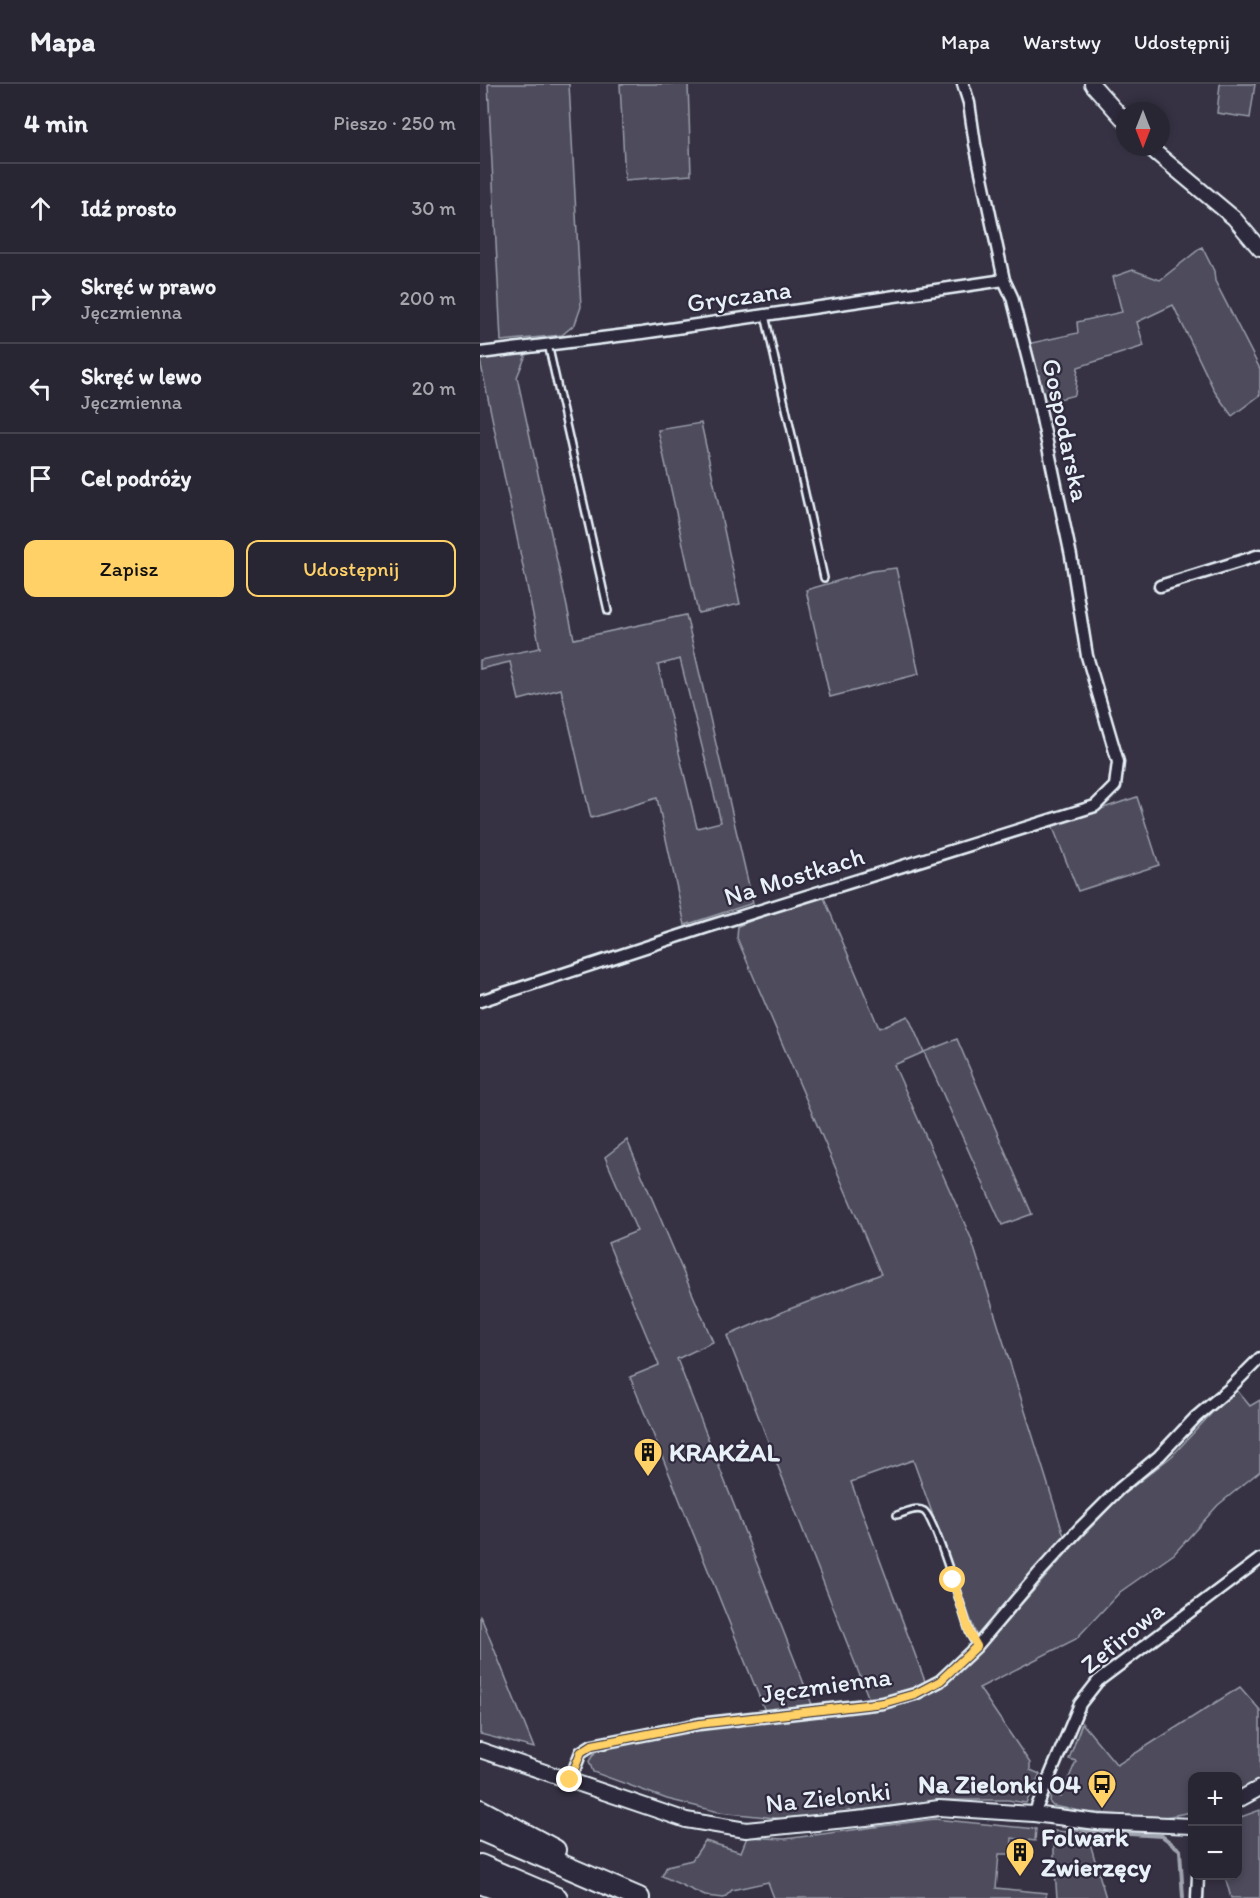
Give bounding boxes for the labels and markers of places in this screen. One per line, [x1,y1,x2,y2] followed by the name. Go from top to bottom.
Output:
[632,1436,664,1478] building icon: KRAKŻAL
[669,1436,780,1468] place label: KRAKŻAL
[918,1768,1081,1800] place label: Na Zielonki 04
[1086,1768,1118,1810] bus stop icon: Na Zielonki 04
[1041,1821,1152,1883] place label: Folwark Zwierzęcy
[1004,1836,1036,1878] building icon: Folwark Zwierzęcy

